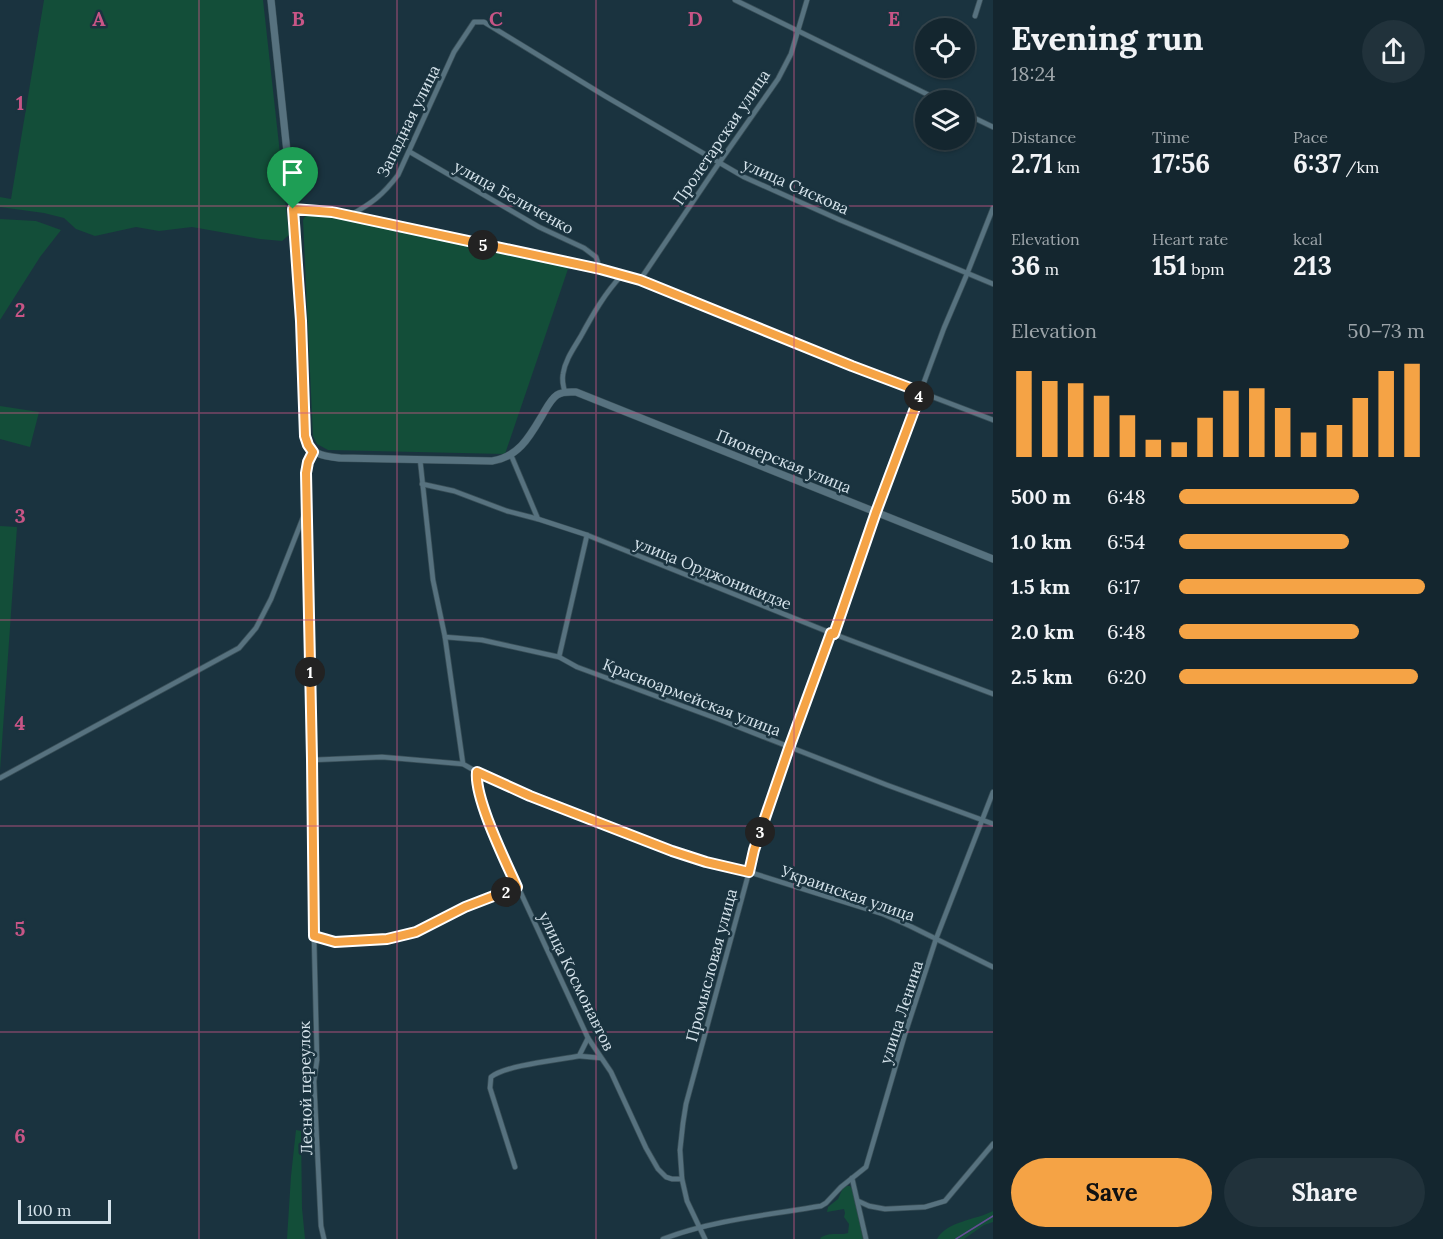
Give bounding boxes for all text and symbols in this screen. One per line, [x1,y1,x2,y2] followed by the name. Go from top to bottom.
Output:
[92,6,106,31] text: A
[291,6,305,31] text: B
[489,6,503,31] text: C
[687,6,703,31] text: D
[888,6,900,31] text: E
[1011,17,1203,59] text: Evening run
[915,18,975,150] map controls
[915,18,975,78] button: locate
[1362,20,1425,83] button: share
[372,61,444,181] street label: Западная улица
[1011,61,1056,86] text: 18:24
[668,65,774,209] street label: Пролетарская улица
[16,90,24,115] text: 1
[915,90,975,150] button: layers
[1011,127,1076,147] text: Distance
[1152,127,1190,147] text: Time
[1293,127,1328,147] text: Pace
[267,147,318,209] pin
[1011,147,1053,180] text: 2.71
[1152,147,1210,180] text: 17:56
[1293,147,1341,180] text: 6:37
[740,154,852,218] street label: улица Сискова
[276,156,309,189] icon: arrive
[451,156,577,238] street label: улица Беличенко
[1053,157,1080,177] text: km
[1341,157,1379,177] text: /km
[1011,229,1080,249] text: Elevation
[1152,229,1228,249] text: Heart rate
[1293,229,1323,249] text: kcal
[468,230,498,260] pin: 5
[479,235,487,255] text: 5
[1011,249,1041,282] text: 36
[1152,249,1187,282] text: 151
[1293,249,1332,282] text: 213
[1041,259,1059,279] text: m
[1187,259,1225,279] text: bpm
[15,297,25,322] text: 2
[1011,318,1097,343] text: Elevation
[1348,318,1425,343] text: 50–73 m
[904,381,934,411] pin: 4
[915,386,923,406] text: 4
[714,425,854,497] street label: Пионерская улица
[1011,484,1071,509] text: 500 m
[1107,484,1146,509] text: 6:48
[14,503,26,528] text: 3
[1011,529,1072,554] text: 1.0 km
[1107,529,1145,554] text: 6:54
[631,532,795,614] street label: улица Орджоникидзе
[1011,574,1070,599] text: 1.5 km
[1107,574,1140,599] text: 6:17
[1011,619,1074,644] text: 2.0 km
[1107,619,1146,644] text: 6:48
[600,654,784,740] street label: Красноармейская улица
[295,657,325,687] pin: 1
[307,662,313,682] text: 1
[1011,664,1073,689] text: 2.5 km
[1107,664,1147,689] text: 6:20
[15,710,26,735] text: 4
[745,817,775,847] pin: 3
[756,822,764,842] text: 3
[777,860,918,925] street label: Украинская улица
[491,877,521,907] pin: 2
[502,882,510,902] text: 2
[681,886,741,1044] street label: Промысловая улица
[535,908,619,1054] street label: улица Космонавтов
[15,916,26,941] text: 5
[875,958,927,1066] street label: улица Ленина
[294,1020,316,1155] street label: Лесной переулок
[14,1123,26,1148] text: 6
[1011,1158,1212,1227] button: Save
[1224,1158,1425,1227] button: Share
[18,1197,111,1224] scale bar
[27,1200,71,1220] text: 100 m

